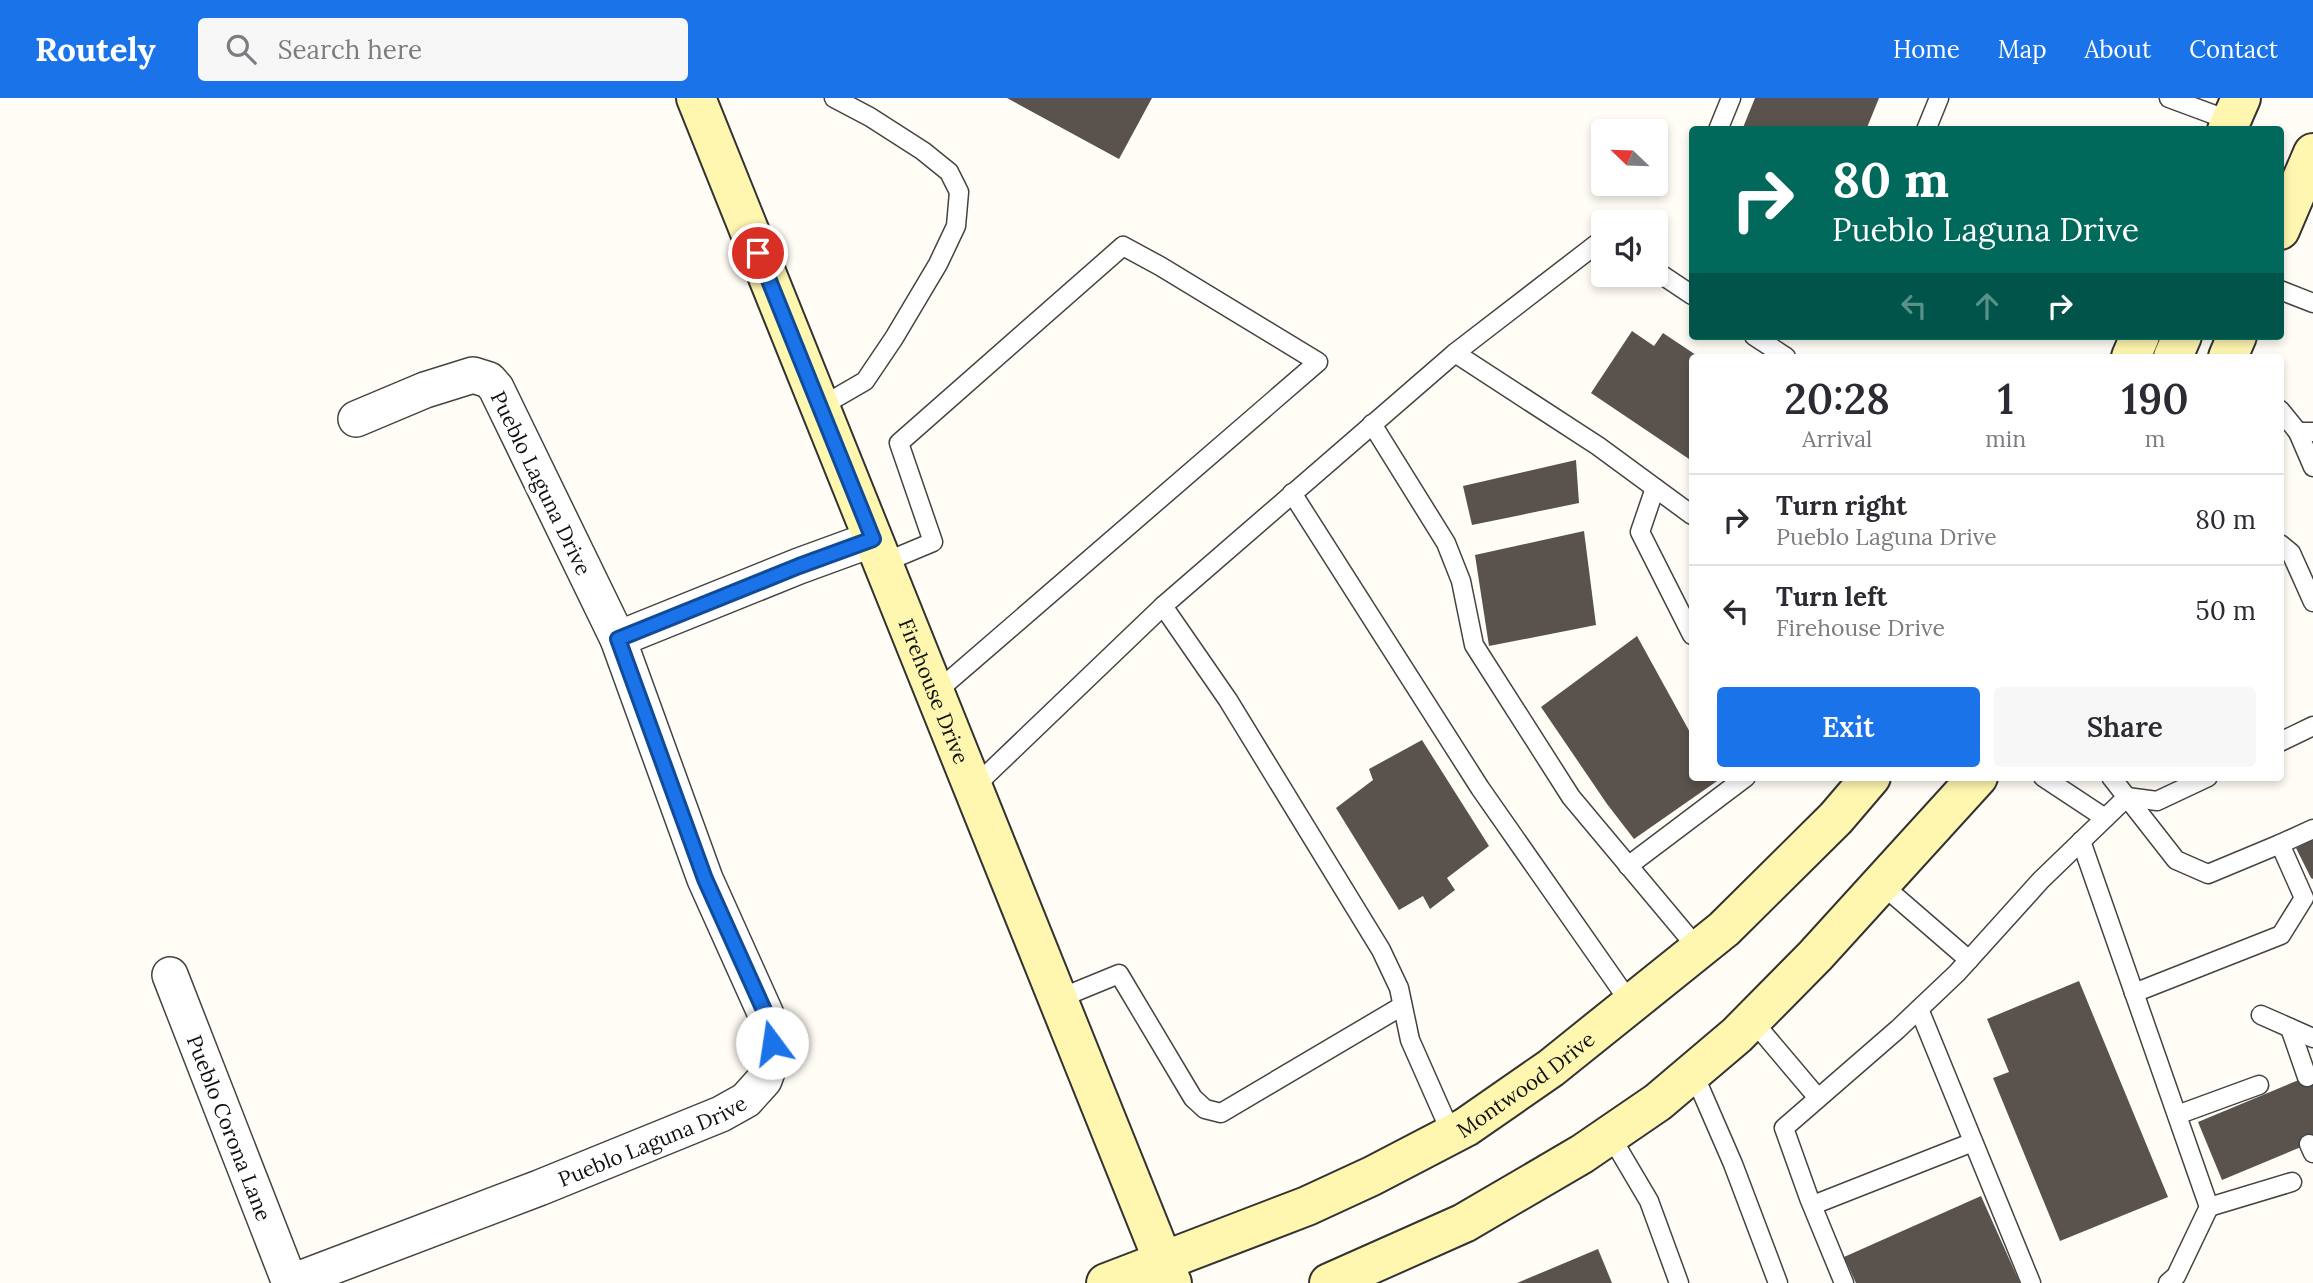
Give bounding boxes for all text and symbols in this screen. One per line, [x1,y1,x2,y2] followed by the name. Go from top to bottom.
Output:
[198,18,688,81] search box
[35,28,156,70] text: Routely
[222,30,260,68] icon: search
[278,33,422,66] text: Search here
[1893,34,1960,65] text: Home
[1998,34,2047,65] text: Map
[2085,34,2151,65] text: About
[2189,34,2278,65] text: Contact
[1591,119,1668,196] north arrow
[1591,119,1668,287] map controls
[1832,148,1949,210] text: 80 m
[1717,154,1808,245] icon: right
[1832,209,2139,250] text: Pueblo Laguna Drive
[1591,210,1668,287] button: sound
[728,223,788,283] pin
[739,234,777,272] icon: arrive
[1895,287,1933,325] icon: left
[1968,287,2006,325] icon: ahead
[2041,287,2079,325] icon: right
[1784,372,1890,426] text: 20:28
[1998,372,2014,426] text: 1
[2122,372,2189,426] text: 190
[485,386,597,580] street label: Pueblo Laguna Drive
[1802,424,1872,453] text: Arrival
[1985,424,2026,453] text: min
[2145,424,2165,453] text: m
[1776,489,1907,522] text: Turn right
[1717,501,1755,539] icon: right
[2195,503,2256,536] text: 80 m
[1776,522,1997,551] text: Pueblo Laguna Drive
[1776,580,1887,613] text: Turn left
[1717,592,1755,630] icon: left
[2196,594,2256,627] text: 50 m
[1776,613,1945,642] text: Firehouse Drive
[893,614,975,768] street label: Firehouse Drive
[1717,687,1980,767] button: Exit
[1994,687,2256,767] button: Share
[735,1006,809,1080] position arrow
[1451,1025,1600,1143] street label: Montwood Drive
[181,1031,278,1225] street label: Pueblo Corona Lane
[554,1089,751,1192] street label: Pueblo Laguna Drive

